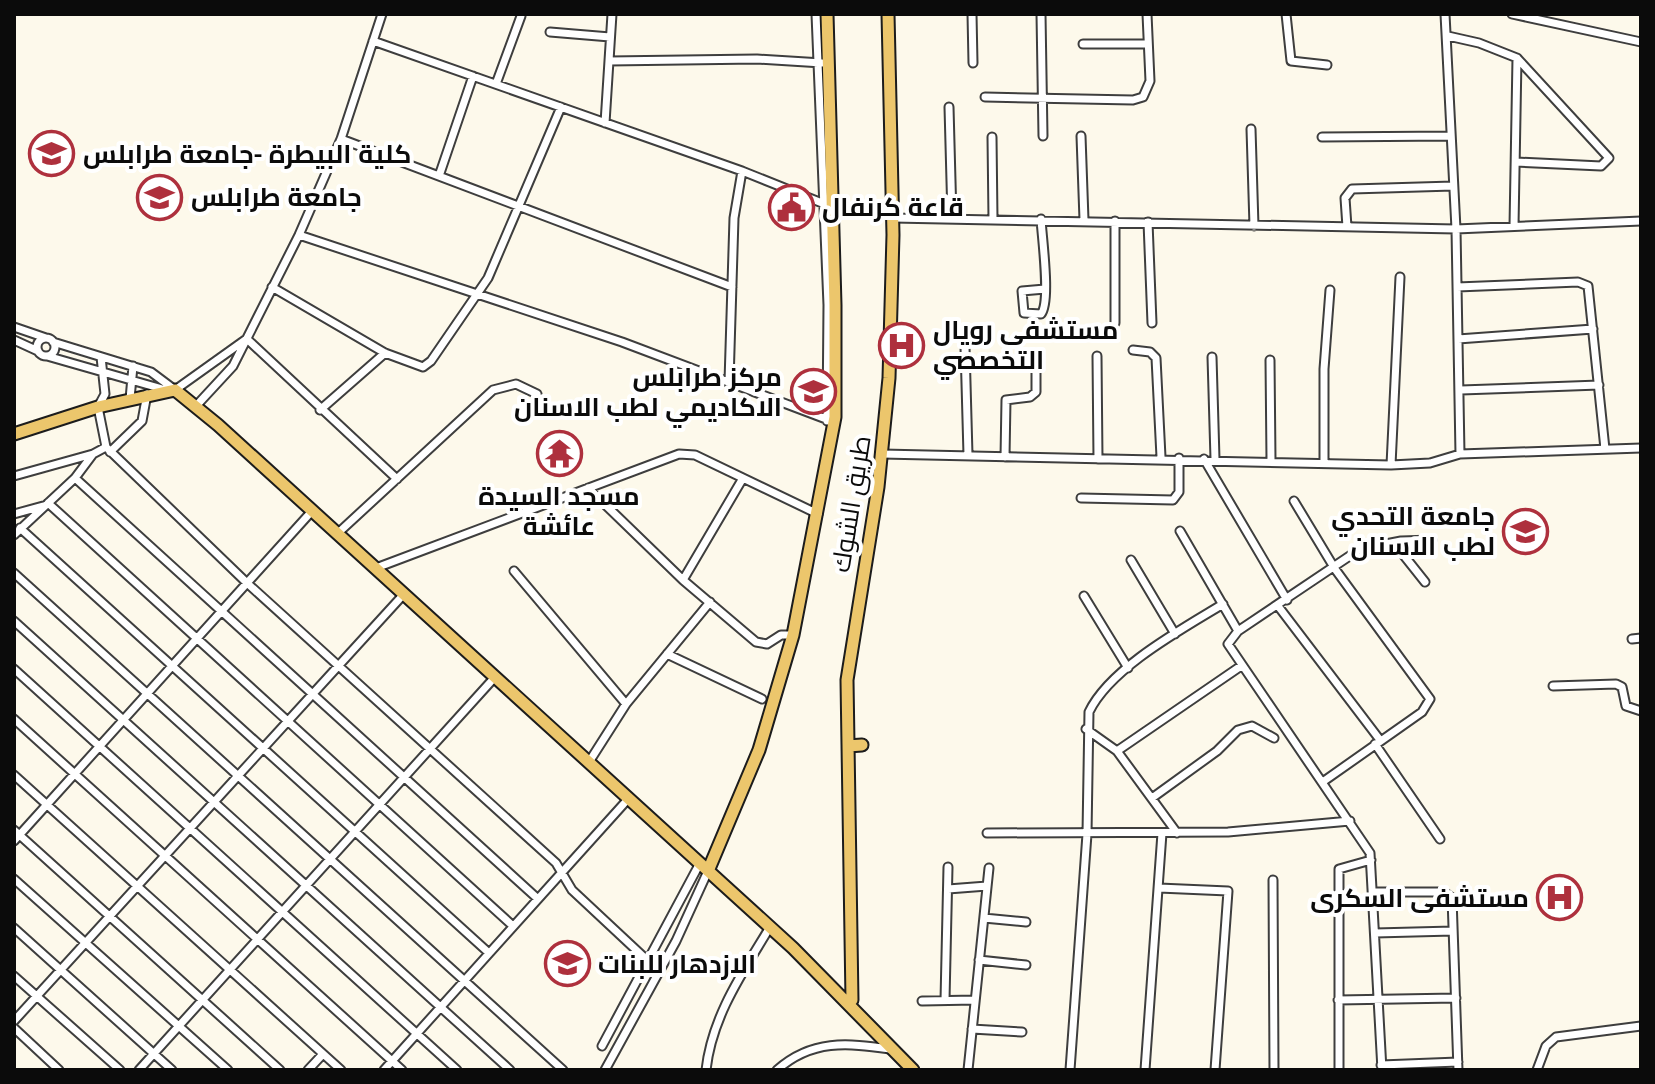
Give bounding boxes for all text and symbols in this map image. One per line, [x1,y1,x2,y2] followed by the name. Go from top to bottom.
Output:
[28,130,76,178] school or university icon: كلية البيطرة -جامعة طرابلس
[83,135,411,171] place label: كلية البيطرة -جامعة طرابلس
[136,173,184,221] school or university icon: جامعة طرابلس
[191,178,362,214] place label: جامعة طرابلس
[767,183,815,231] public building icon: قاعة كرنفال
[822,188,964,224] place label: قاعة كرنفال
[933,311,1118,380] place label: مستشفى رويال التخصصي
[878,321,926,369] hospital icon: مستشفى رويال التخصصي
[514,358,782,428] place label: مركز طرابلس الاكاديمي لطب الاسنان
[789,368,837,416] school or university icon: مركز طرابلس الاكاديمي لطب الاسنان
[535,429,583,477] temple icon: مسجد السيدة عائشة
[821,433,879,575] street label: طريق الشوك
[478,477,640,543] place label: مسجد السيدة عائشة
[1331,497,1495,563] place label: جامعة التحدي لطب الاسنان
[1502,507,1550,555] school or university icon: جامعة التحدي لطب الاسنان
[1536,874,1584,922] hospital icon: مستشفى السكرى
[1310,879,1529,915] place label: مستشفى السكرى
[543,940,591,988] school or university icon: الازدهار للبنات
[598,945,756,981] place label: الازدهار للبنات

